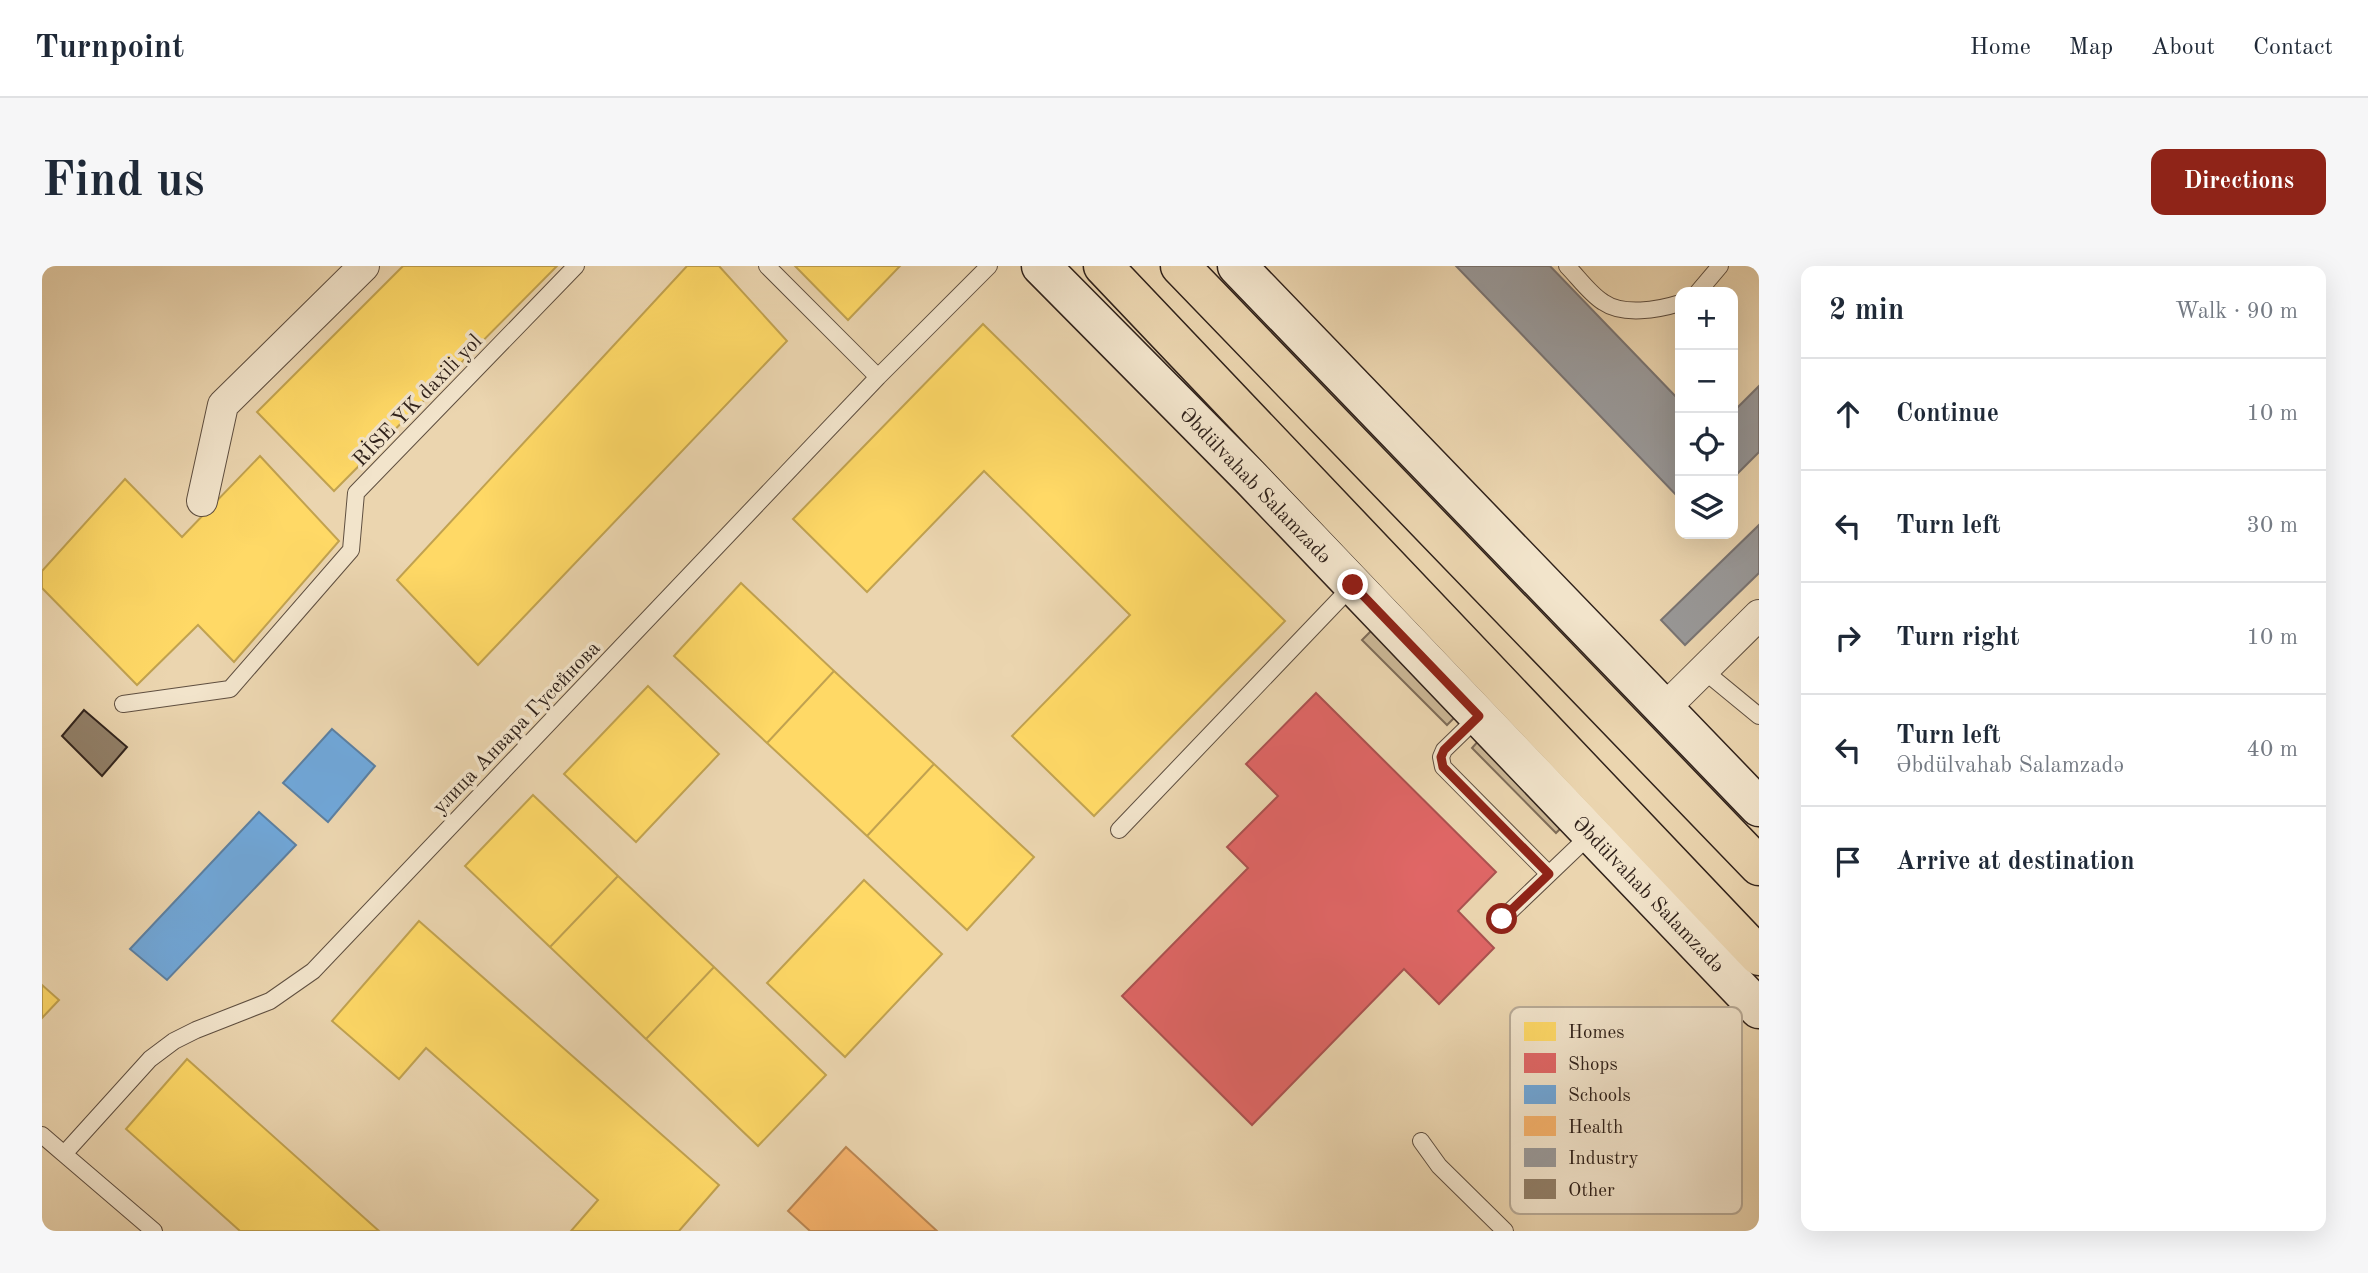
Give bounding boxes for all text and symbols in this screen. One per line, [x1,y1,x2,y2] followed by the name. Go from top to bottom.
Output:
[35,32,184,65] text: Turnpoint
[1970,36,2031,60] text: Home
[2069,36,2113,60] text: Map
[2151,36,2215,60] text: About
[2253,36,2333,60] text: Contact
[2151,149,2326,215] button: Directions
[42,158,205,207] text: Find us
[1675,287,1738,539] map controls
[1675,287,1738,350] button: +
[1829,296,1904,326] text: 2 min
[2175,300,2298,323] text: Walk · 90 m
[347,328,487,471] street label: RİSE YK daxili yol
[1675,350,1738,413] button: −
[1829,395,1867,433] icon: ahead
[1896,401,1999,427] text: Continue
[2247,402,2298,425] text: 10 m
[1175,404,1335,568] street label: Əbdülvahab Salamzadə
[1675,413,1738,476] button: locate
[1675,476,1738,539] button: layers
[1829,507,1867,545] icon: left
[1896,513,2001,539] text: Turn left
[2247,514,2298,537] text: 30 m
[1337,569,1368,600] route end
[1829,619,1867,657] icon: right
[1896,625,2019,651] text: Turn right
[2247,626,2298,649] text: 10 m
[429,638,605,818] street label: улица Анвара Гусейнова
[1896,723,2001,749] text: Turn left
[1829,731,1867,769] icon: left
[2247,738,2298,761] text: 40 m
[1896,754,2124,777] text: Əbdülvahab Salamzadə
[1568,813,1728,977] street label: Əbdülvahab Salamzadə
[1829,843,1867,881] icon: arrive
[1896,849,2135,875] text: Arrive at destination
[1486,903,1517,934] route start
[1510,1007,1742,1214] legend
[1568,1024,1624,1043] text: Homes
[1568,1056,1618,1075] text: Shops
[1568,1087,1631,1106] text: Schools
[1568,1119,1623,1138] text: Health
[1568,1150,1639,1169] text: Industry
[1568,1182,1615,1201] text: Other

